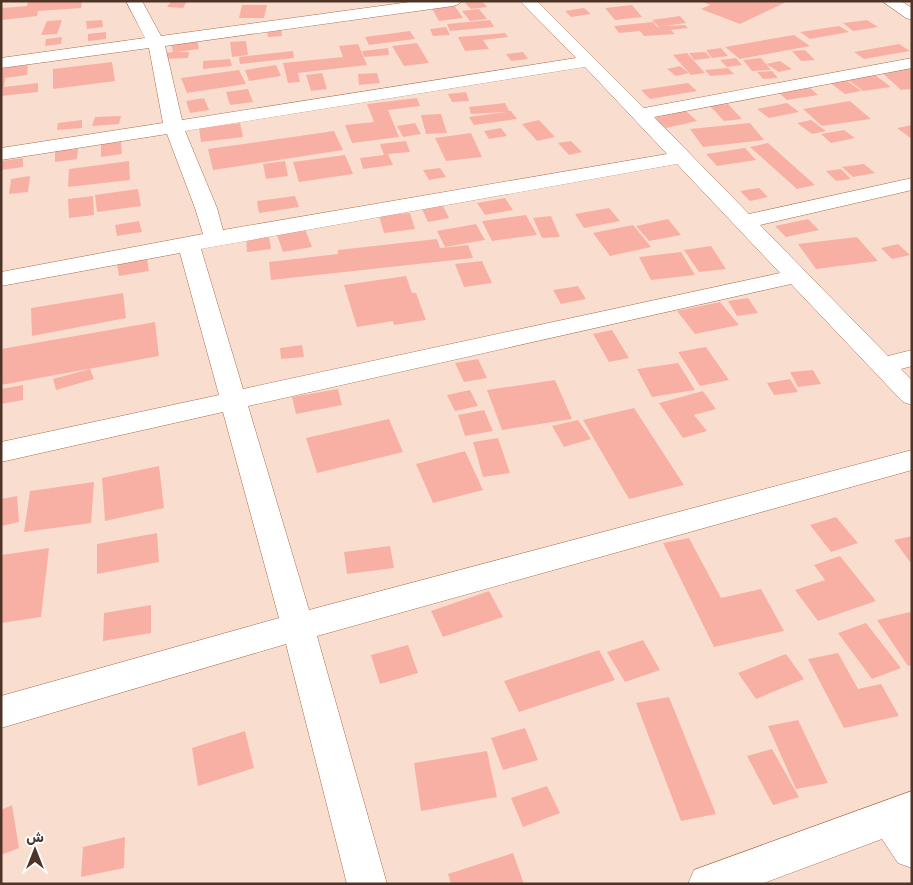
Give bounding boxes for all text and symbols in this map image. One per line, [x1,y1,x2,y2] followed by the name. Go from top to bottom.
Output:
[10,825,60,875] north arrow
[26,829,44,846] text: ش

